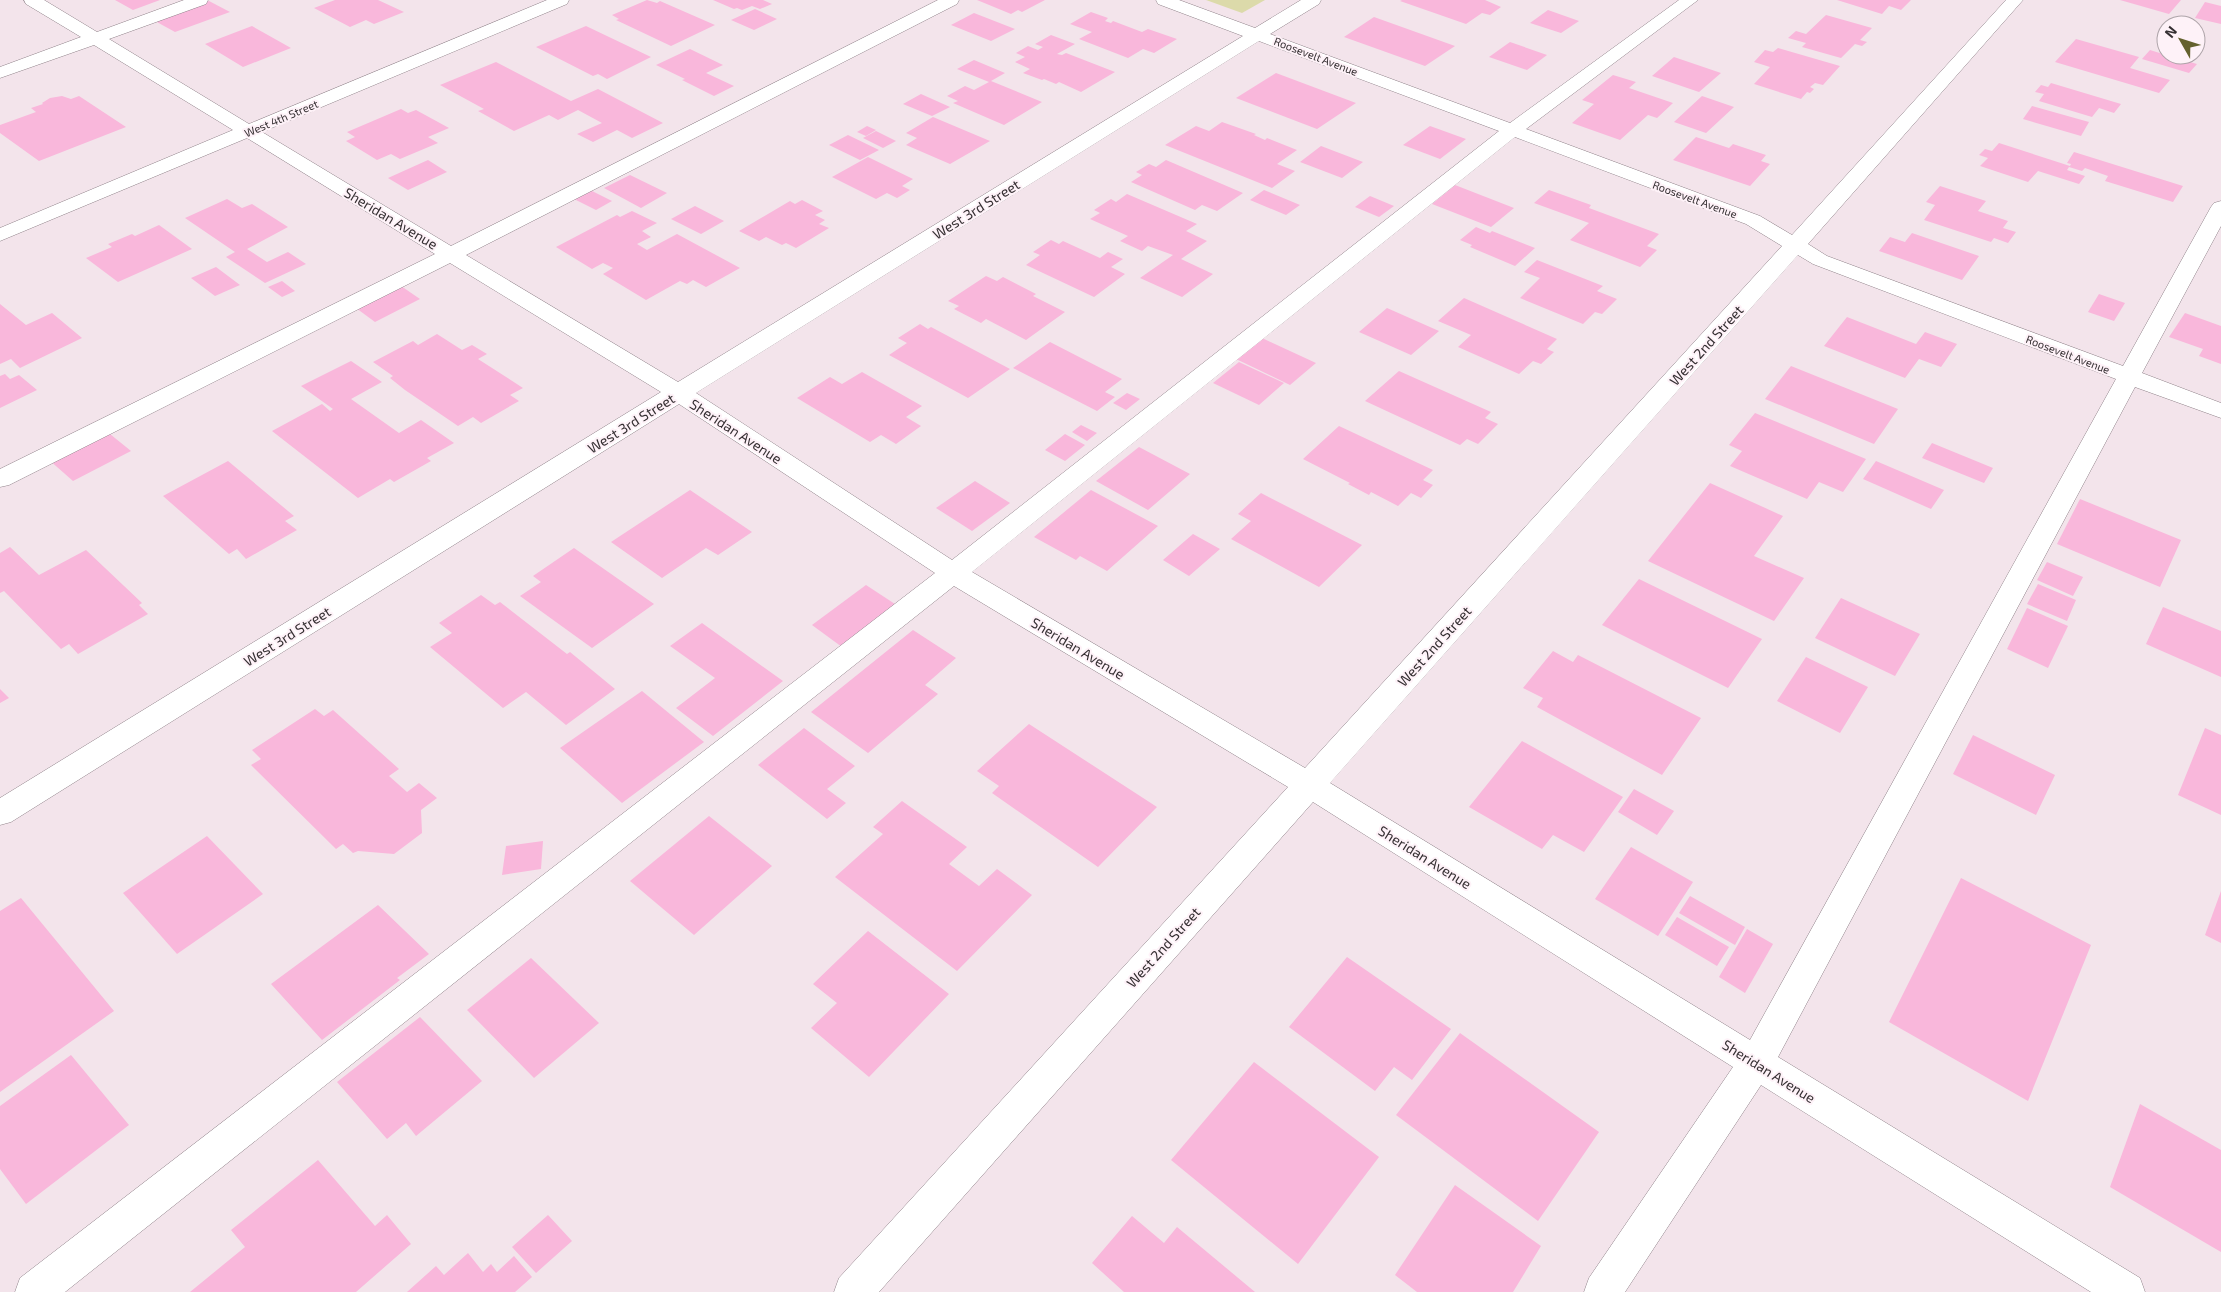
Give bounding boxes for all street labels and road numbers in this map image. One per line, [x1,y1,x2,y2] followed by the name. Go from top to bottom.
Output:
[1272,34,1360,78] street label: Roosevelt Avenue
[242,97,320,139] street label: West 4th Street
[929,175,1023,243] street label: West 3rd Street
[1651,178,1739,220] street label: Roosevelt Avenue
[341,183,441,253] street label: Sheridan Avenue
[1666,301,1746,389] street label: West 2nd Street
[2024,332,2112,376] street label: Roosevelt Avenue
[584,389,678,457] street label: West 3rd Street
[687,395,785,467] street label: Sheridan Avenue
[240,602,334,670] street label: West 3rd Street
[1394,602,1474,690] street label: West 2nd Street
[1028,613,1128,683] street label: Sheridan Avenue
[1375,822,1475,892] street label: Sheridan Avenue
[1123,903,1203,991] street label: West 2nd Street
[1719,1036,1819,1106] street label: Sheridan Avenue

